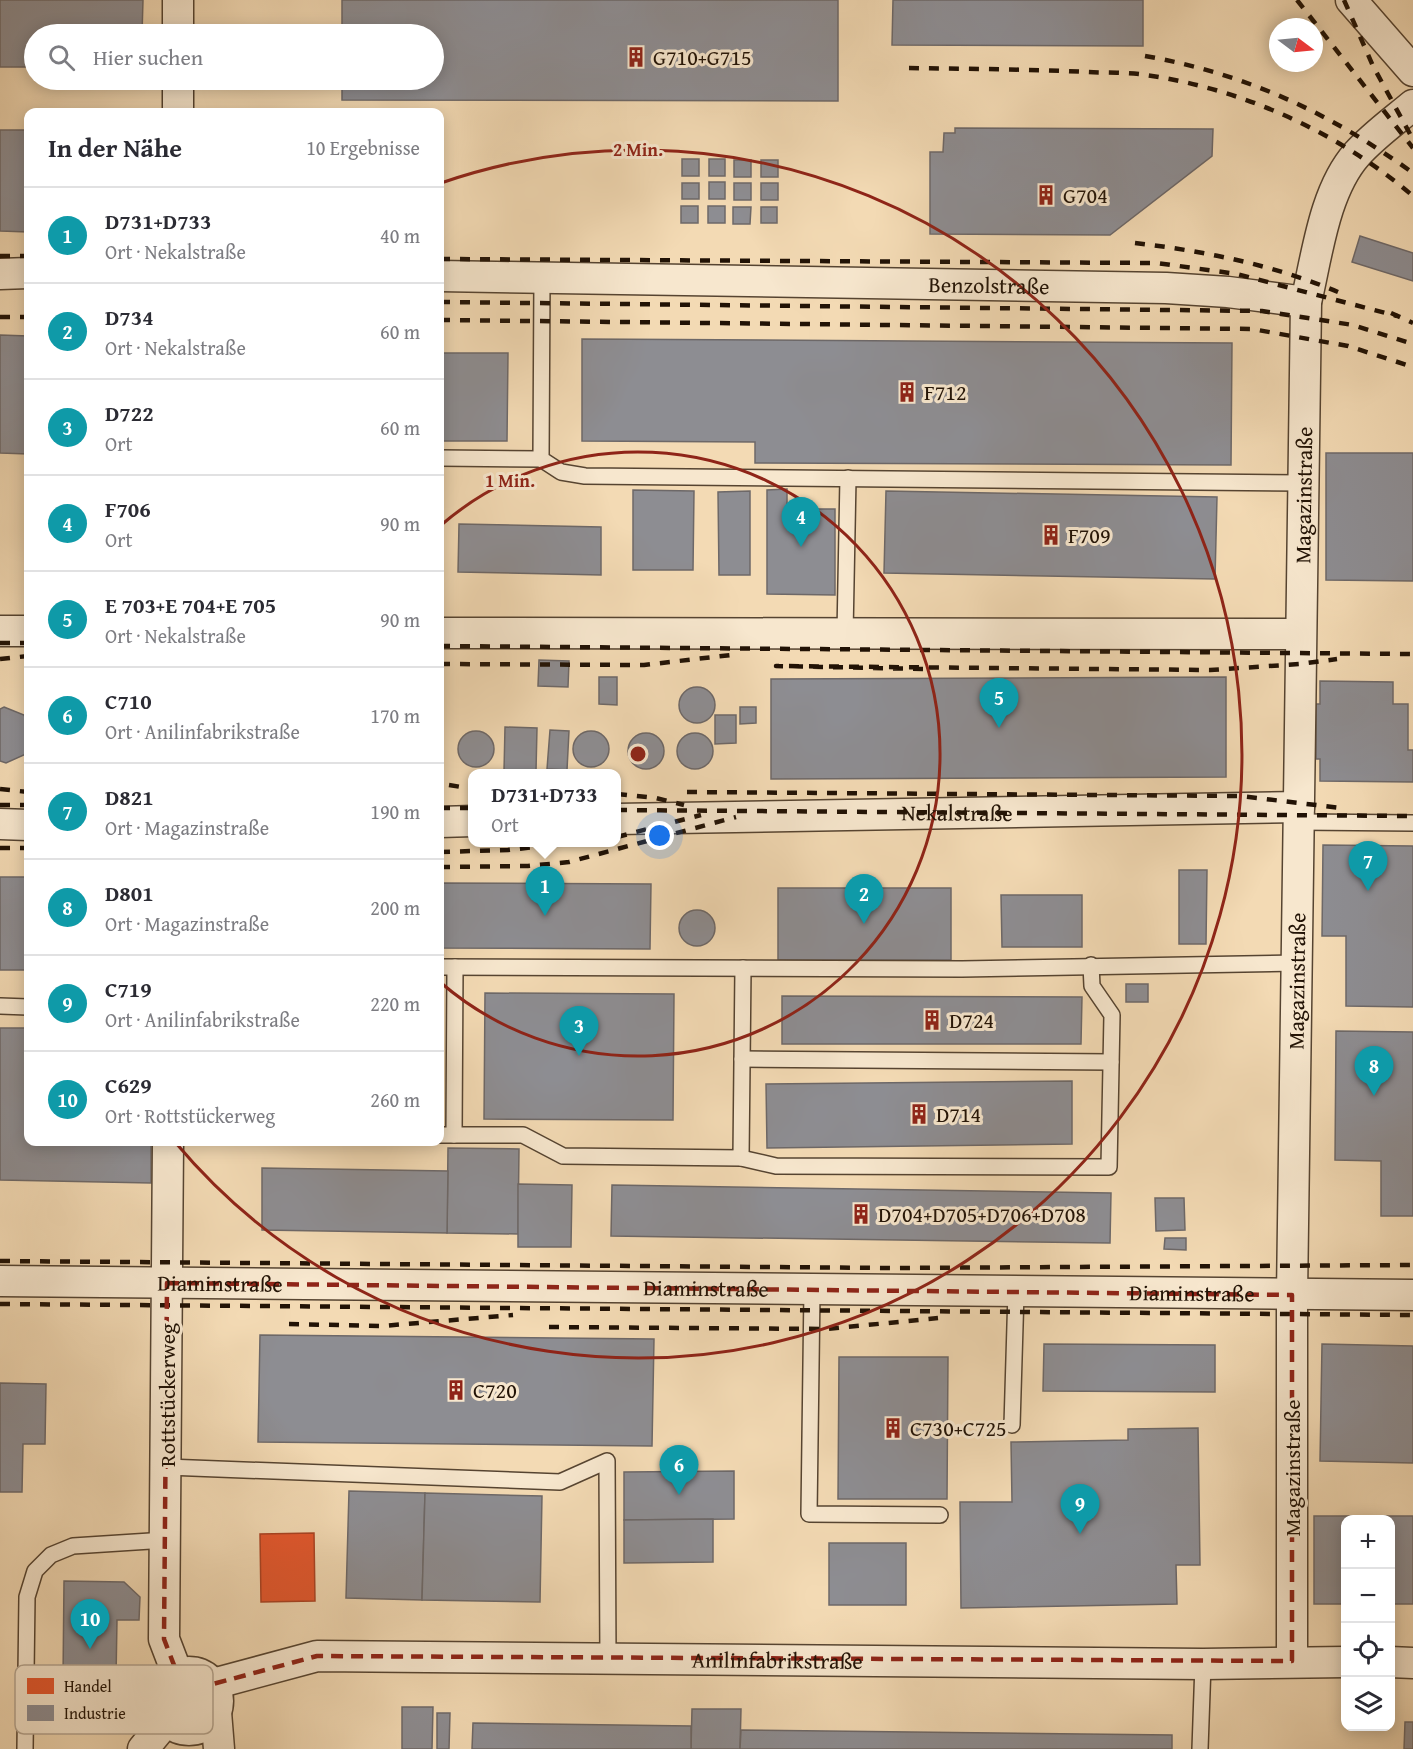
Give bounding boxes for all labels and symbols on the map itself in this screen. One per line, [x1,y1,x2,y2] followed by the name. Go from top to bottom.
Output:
[1269,18,1323,72] north arrow
[653,41,752,73] place label: G710+G715
[624,45,648,69] building icon: G710+G715
[613,136,663,163] text: 2 Min.
[1063,179,1108,211] place label: G704
[1034,183,1058,207] building icon: G704
[928,268,1050,302] street label: Benzolstraße
[924,376,967,408] place label: F712
[895,380,919,404] building icon: F712
[1286,426,1320,564] street label: Magazinstraße
[485,467,535,494] text: 1 Min.
[782,498,820,547] pin: 4
[1068,519,1111,551] place label: F709
[1039,523,1063,547] building icon: F709
[980,678,1018,728] pin: 5
[628,744,648,764] centre of rings
[901,796,1013,829] street label: Nekalstraße
[645,821,674,850] your location
[1348,842,1388,891] pin: 7
[526,866,564,916] pin: 1
[844,874,884,924] pin: 2
[1279,912,1313,1050] street label: Magazinstraße
[949,1004,994,1036] place label: D724
[560,1006,598,1056] pin: 3
[920,1008,944,1032] building icon: D724
[1354,1046,1394,1096] pin: 8
[936,1098,981,1130] place label: D714
[907,1102,931,1126] building icon: D714
[878,1198,1086,1230] place label: D704+D705+D706+D708
[849,1202,873,1226] building icon: D704+D705+D706+D708
[157,1267,283,1300] street label: Diaminstraße
[643,1271,769,1305] street label: Diaminstraße
[1129,1276,1255,1309] street label: Diaminstraße
[151,1323,183,1467] street label: Rottstückerweg
[473,1374,517,1406] place label: C720
[444,1378,468,1402] building icon: C720
[1276,1400,1308,1536] street label: Magazinstraße
[910,1412,1007,1444] place label: C730+C725
[881,1416,905,1440] building icon: C730+C725
[660,1446,698,1495] pin: 6
[1060,1484,1100,1534] pin: 9
[70,1600,110,1649] pin: 10
[692,1643,863,1677] street label: Anilinfabrikstraße
[15,1665,213,1734] legend
[64,1674,112,1698] text: Handel
[64,1701,126,1725] text: Industrie

